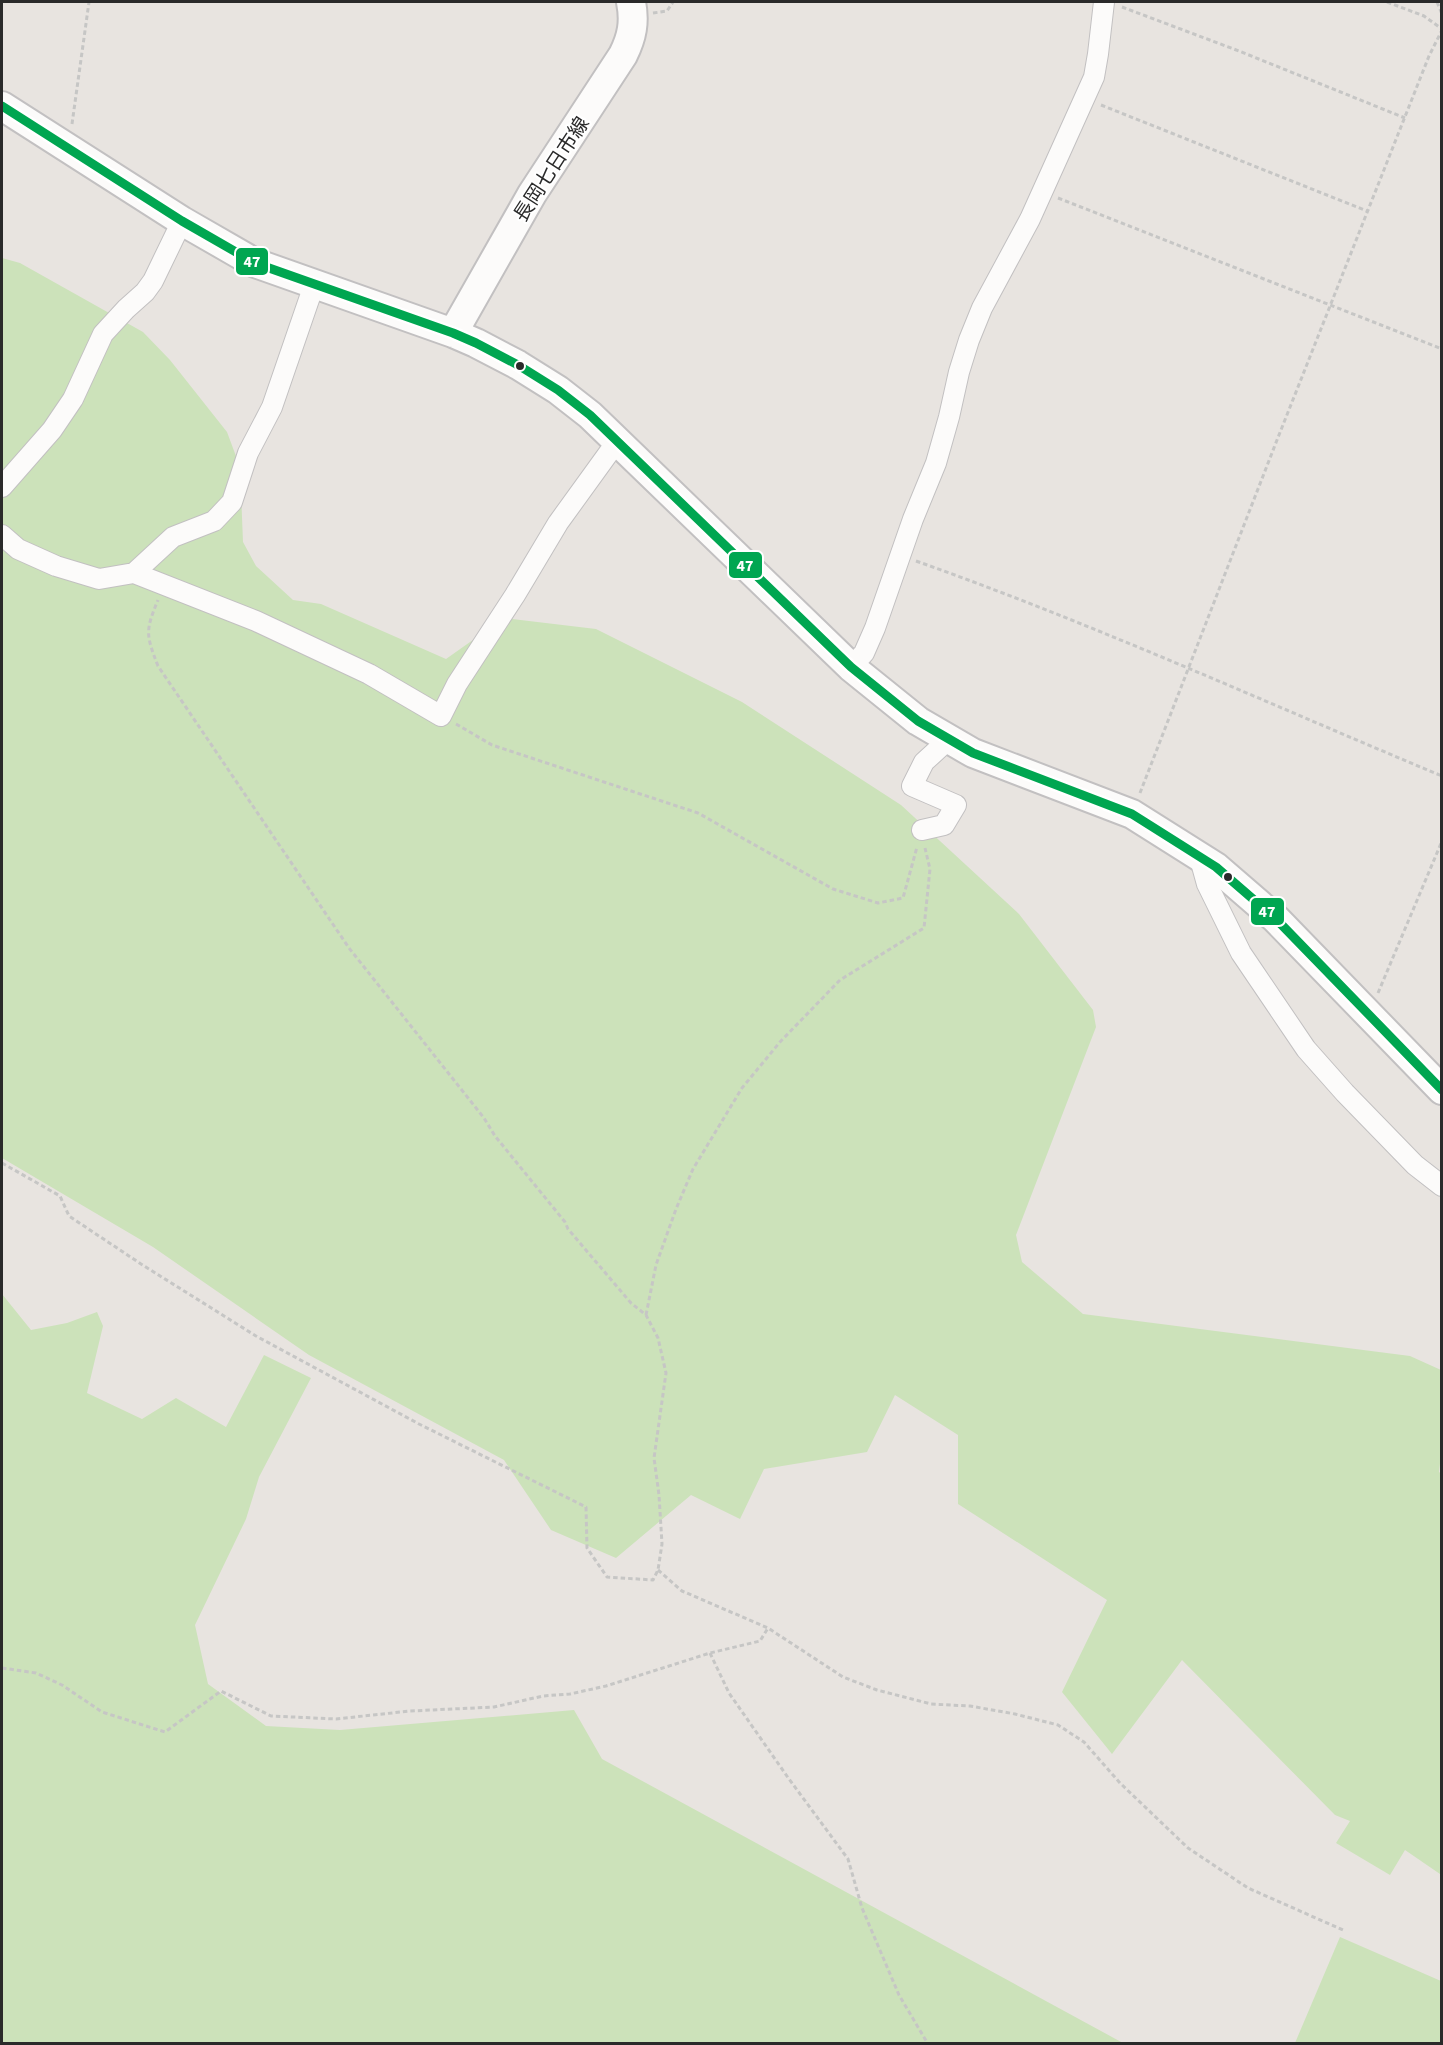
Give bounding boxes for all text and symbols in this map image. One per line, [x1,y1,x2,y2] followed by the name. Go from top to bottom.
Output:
[507,112,596,227] street label: 長岡七日市線
[235,247,269,276] line badge: 47
[244,251,260,273] text: 47
[514,360,526,372] unlabelled marker
[728,551,763,579] line badge: 47
[737,555,753,577] text: 47
[1222,871,1234,883] unlabelled marker
[1250,897,1285,926] line badge: 47
[1259,901,1275,923] text: 47

